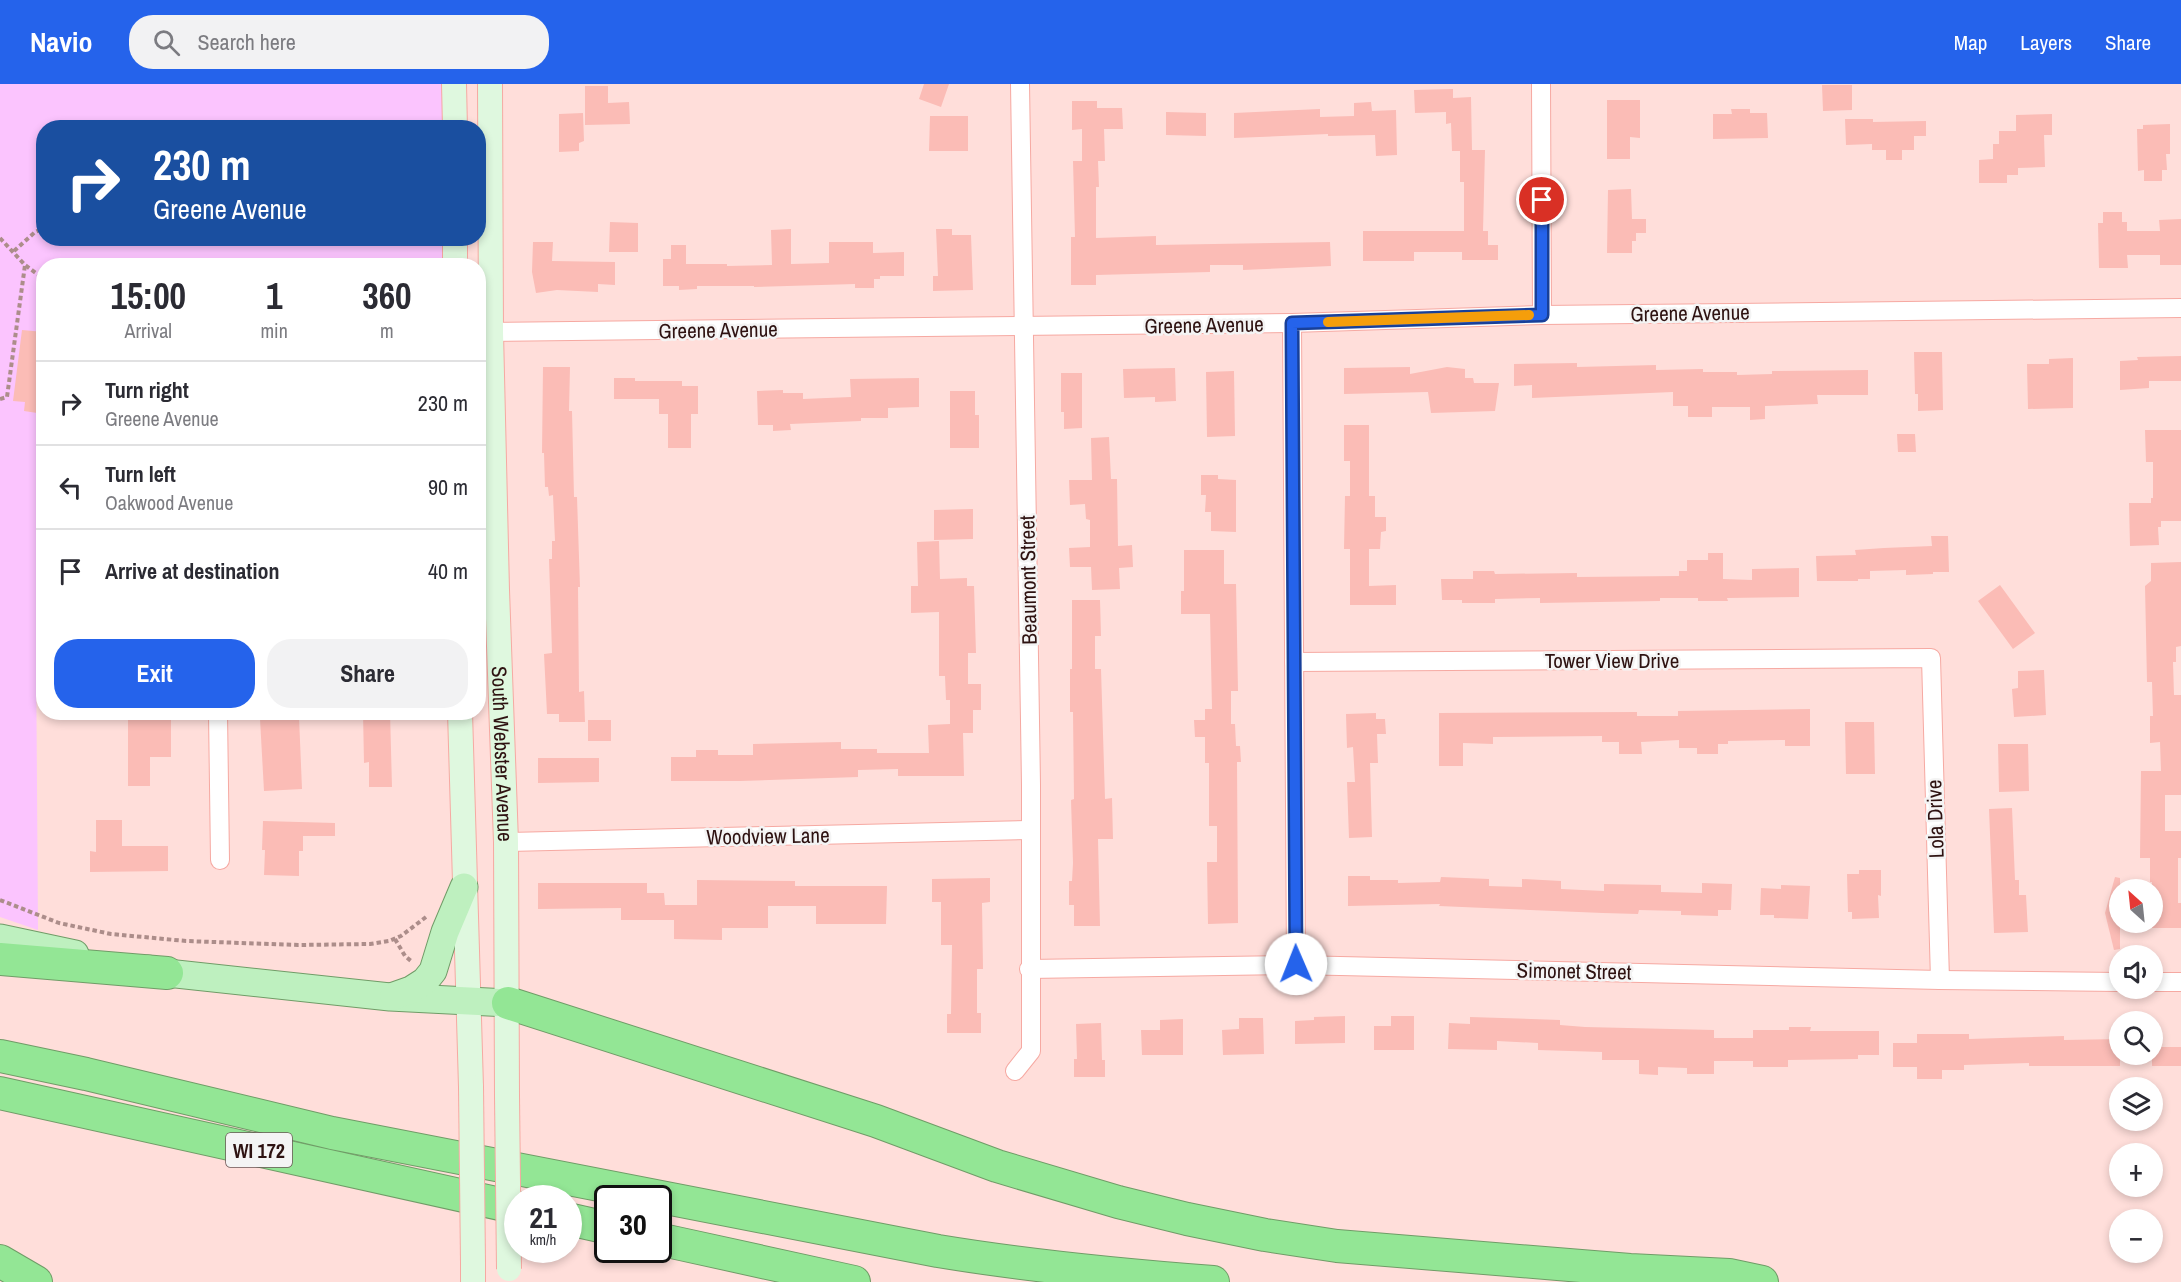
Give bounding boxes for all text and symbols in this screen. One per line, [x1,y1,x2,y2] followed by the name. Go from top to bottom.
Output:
[129,15,549,69] search box
[30,23,93,61] text: Navio
[150,26,183,59] icon: search
[198,27,296,57] text: Search here
[1954,28,1987,57] text: Map
[2020,28,2072,57] text: Layers
[2105,28,2151,57] text: Share
[153,137,251,193] text: 230 m
[54,144,132,222] icon: right
[1516,174,1567,225] pin
[1525,183,1558,216] icon: arrive
[153,191,307,227] text: Greene Avenue
[110,272,186,320] text: 15:00
[266,272,282,320] text: 1
[362,272,412,320] text: 360
[1630,297,1750,329] street label: Greene Avenue
[1144,309,1264,341] street label: Greene Avenue
[658,314,778,346] street label: Greene Avenue
[125,317,172,344] text: Arrival
[260,317,288,344] text: min
[380,317,394,344] text: m
[105,375,189,405] text: Turn right
[54,387,87,420] icon: right
[418,388,468,418] text: 230 m
[105,405,219,432] text: Greene Avenue
[105,459,176,489] text: Turn left
[54,471,87,504] icon: left
[428,472,468,502] text: 90 m
[105,489,233,516] text: Oakwood Avenue
[1012,515,1044,645] street label: Beaumont Street
[54,555,87,588] icon: arrive
[105,556,279,586] text: Arrive at destination
[428,556,468,586] text: 40 m
[54,639,255,708] button: Exit
[267,639,468,708] button: Share
[1545,646,1679,675] street label: Tower View Drive
[485,666,520,842] street label: South Webster Avenue
[1919,779,1951,859] street label: Lola Drive
[706,820,830,852] street label: Woodview Lane
[2109,879,2163,933] north arrow
[2109,879,2163,1263] map controls
[1264,932,1328,996] position arrow
[2109,945,2163,999] button: sound
[1516,955,1632,987] street label: Simonet Street
[2109,1011,2163,1065] button: search
[2109,1077,2163,1131] button: layers
[226,1133,292,1167] road number: WI 172
[2109,1143,2163,1197] button: +
[594,1185,672,1263] speed limit sign: 30
[529,1197,557,1237] text: 21
[2109,1209,2163,1263] button: −
[530,1229,556,1250] text: km/h

